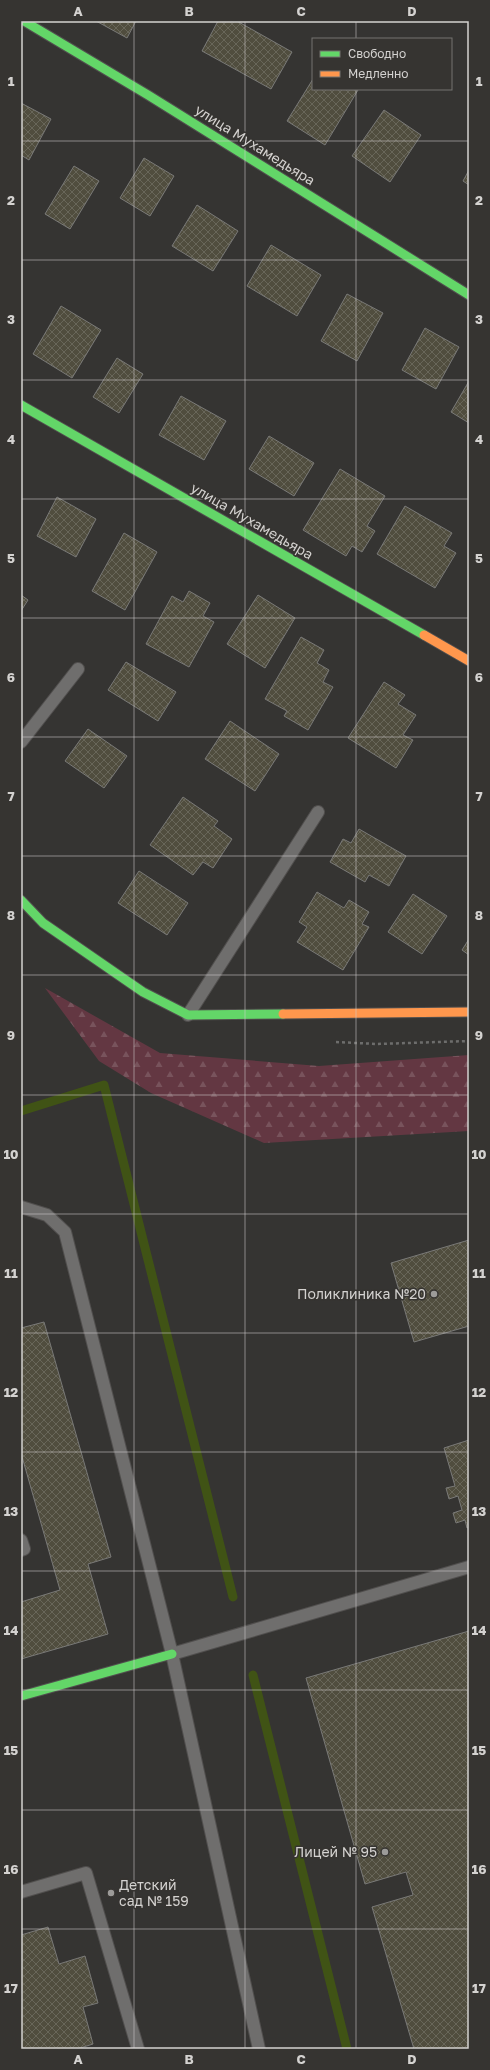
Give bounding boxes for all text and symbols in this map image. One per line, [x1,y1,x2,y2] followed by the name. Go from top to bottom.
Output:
[73,3,83,19] text: A
[184,3,194,19] text: B
[296,3,306,19] text: C
[407,3,417,19] text: D
[312,38,452,90] legend
[348,46,406,61] text: Свободно
[348,66,408,81] text: Медленно
[8,73,15,89] text: 1
[476,73,483,89] text: 1
[192,101,318,188] street label: улица Мухамедьяра
[7,192,15,208] text: 2
[475,192,483,208] text: 2
[7,311,15,327] text: 3
[475,311,483,327] text: 3
[7,431,15,447] text: 4
[475,431,483,447] text: 4
[188,479,316,563] street label: улица Мухамедьяра
[7,550,15,566] text: 5
[475,550,483,566] text: 5
[7,669,15,685] text: 6
[475,669,483,685] text: 6
[7,788,15,804] text: 7
[475,788,483,804] text: 7
[7,907,15,923] text: 8
[475,907,483,923] text: 8
[7,1027,15,1043] text: 9
[475,1027,483,1043] text: 9
[3,1146,19,1162] text: 10
[471,1146,487,1162] text: 10
[4,1265,18,1281] text: 11
[472,1265,486,1281] text: 11
[297,1285,426,1302] place label: Поликлиника №20
[429,1289,439,1299] marker: Поликлиника №20
[4,1384,18,1400] text: 12
[472,1384,486,1400] text: 12
[4,1503,18,1519] text: 13
[472,1503,486,1519] text: 13
[4,1622,18,1638] text: 14
[472,1622,486,1638] text: 14
[4,1742,18,1758] text: 15
[472,1742,486,1758] text: 15
[294,1843,377,1860] place label: Лицей № 95
[380,1847,390,1857] marker: Лицей № 95
[4,1861,18,1877] text: 16
[472,1861,486,1877] text: 16
[119,1876,189,1909] place label: Детский сад № 159
[106,1888,116,1898] marker: Детский сад № 159
[4,1980,18,1996] text: 17
[472,1980,486,1996] text: 17
[73,2051,83,2067] text: A
[184,2051,194,2067] text: B
[296,2051,306,2067] text: C
[407,2051,417,2067] text: D

